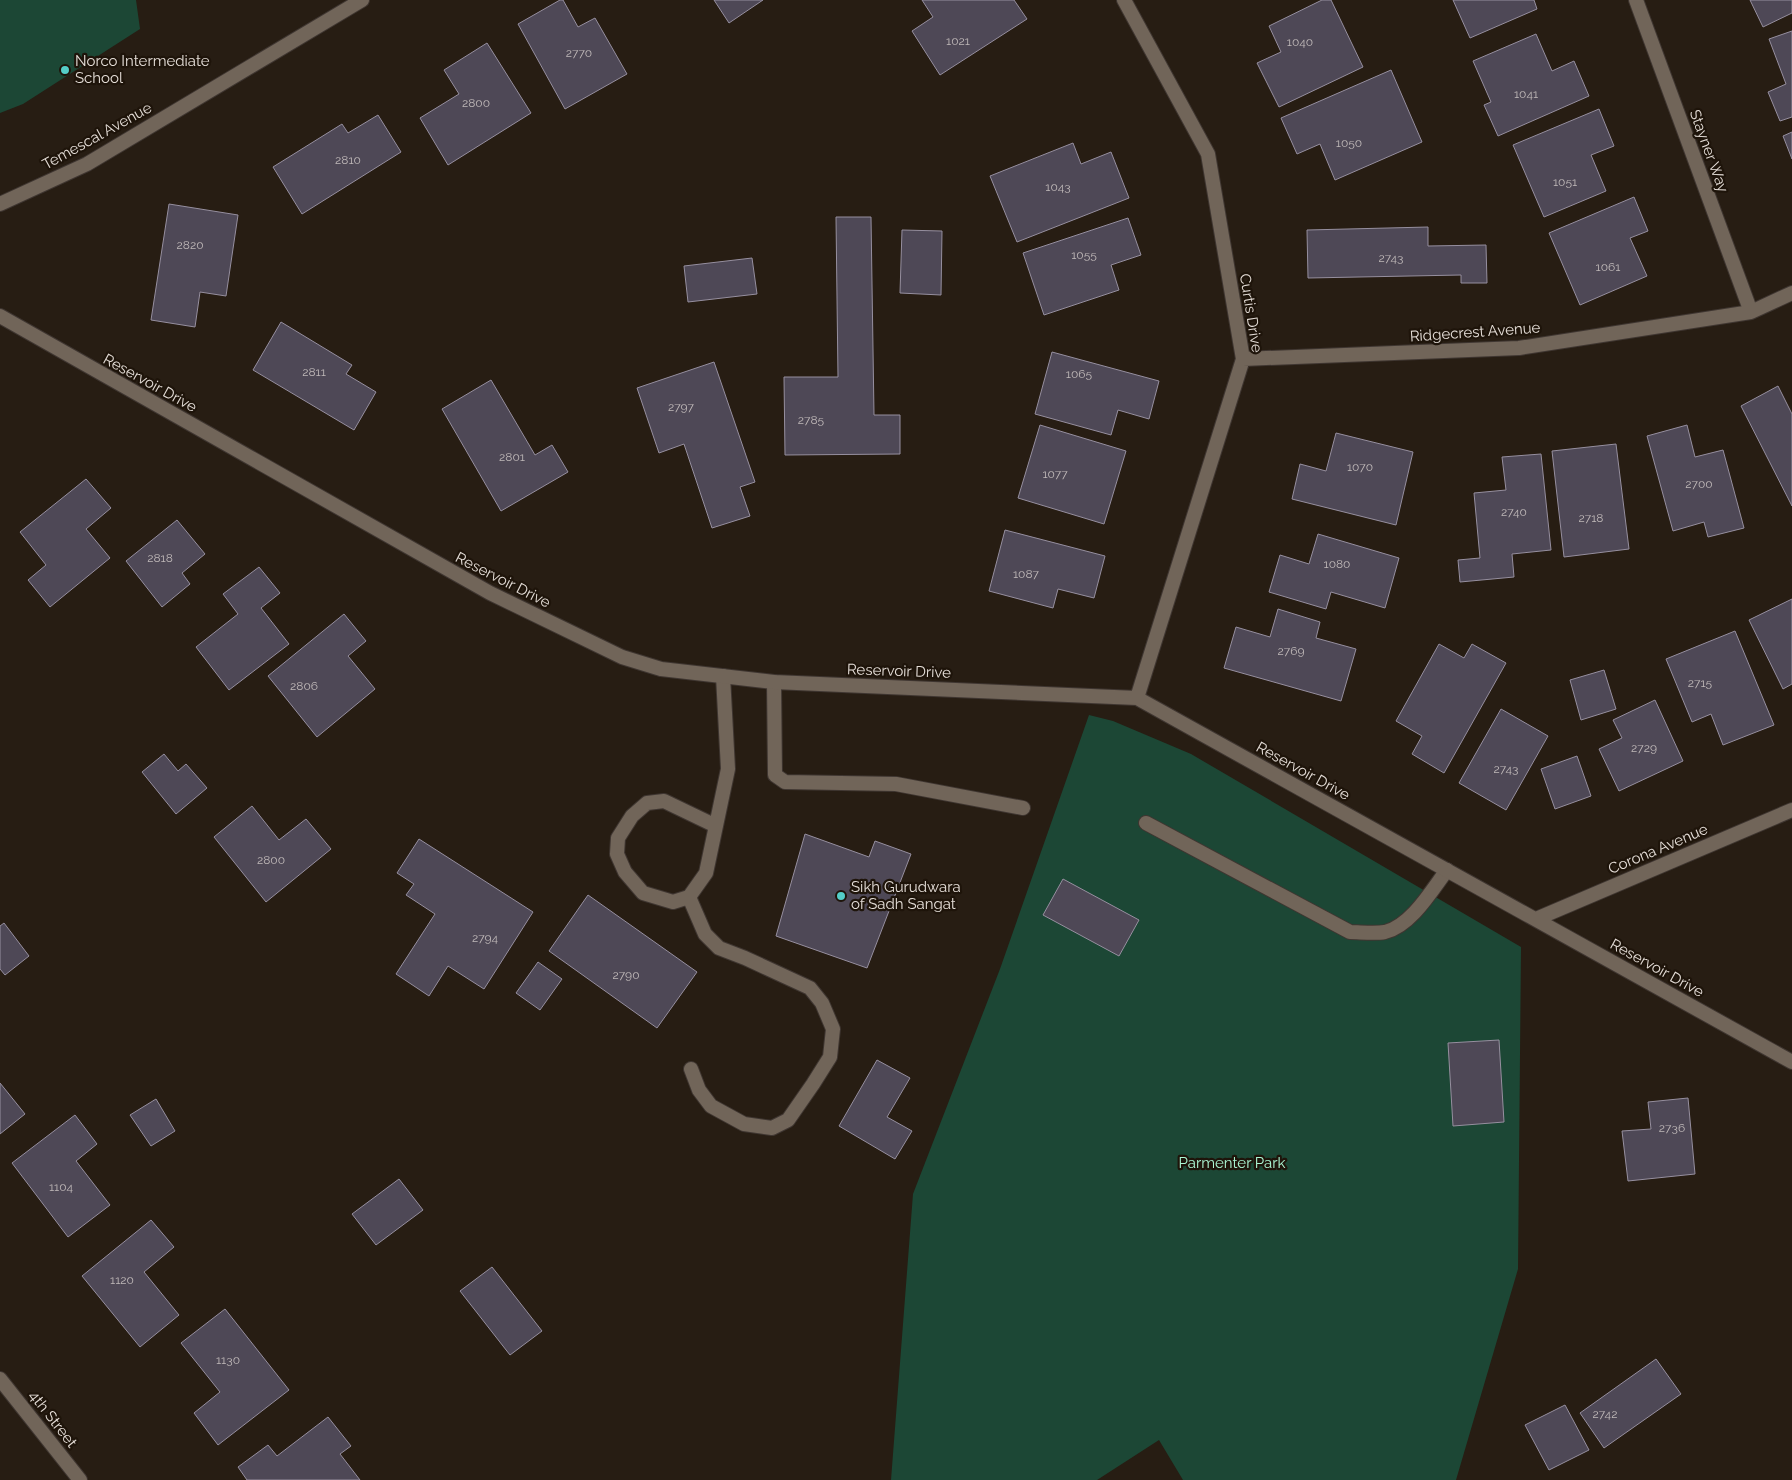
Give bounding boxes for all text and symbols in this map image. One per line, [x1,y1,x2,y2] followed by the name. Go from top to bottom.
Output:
[946,34,970,48] house number: 1021
[1287,35,1313,49] house number: 1040
[566,46,592,60] house number: 2770
[75,52,210,87] place label: Norco Intermediate School
[59,64,71,76] marker: Norco Intermediate School
[1514,87,1538,101] house number: 1041
[462,96,490,110] house number: 2800
[39,98,155,173] street label: Temescal Avenue
[1686,107,1732,195] street label: Stayner Way
[1336,136,1362,150] house number: 1050
[335,153,361,167] house number: 2810
[1553,175,1577,189] house number: 1051
[1045,180,1071,194] house number: 1043
[177,238,203,252] house number: 2820
[1071,248,1097,262] house number: 1055
[1378,251,1404,265] house number: 2743
[1596,260,1620,274] house number: 1061
[1236,272,1266,354] street label: Curtis Drive
[1409,318,1541,346] street label: Ridgecrest Avenue
[100,350,200,416] street label: Reservoir Drive
[302,365,326,379] house number: 2811
[1066,367,1093,381] house number: 1065
[668,400,695,414] house number: 2797
[798,413,825,427] house number: 2785
[499,450,525,464] house number: 2801
[1347,460,1373,474] house number: 1070
[1042,467,1068,481] house number: 1077
[1685,477,1713,491] house number: 2700
[1501,505,1527,519] house number: 2740
[1579,511,1603,525] house number: 2718
[453,548,554,612] street label: Reservoir Drive
[147,551,173,565] house number: 2818
[1324,557,1350,571] house number: 1080
[1013,567,1040,581] house number: 1087
[1278,644,1304,658] house number: 2769
[847,660,952,682] street label: Reservoir Drive
[1688,676,1713,690] house number: 2715
[290,679,318,693] house number: 2806
[1253,738,1353,804] street label: Reservoir Drive
[1631,741,1657,755] house number: 2729
[1493,762,1519,776] house number: 2743
[1606,820,1711,878] street label: Corona Avenue
[257,853,285,867] house number: 2800
[851,878,961,913] place label: Sikh Gurudwara of Sadh Sangat
[835,890,847,902] marker: Sikh Gurudwara of Sadh Sangat
[472,931,499,945] house number: 2794
[1607,935,1707,1001] street label: Reservoir Drive
[612,968,640,982] house number: 2790
[1659,1121,1685,1135] house number: 2736
[1178,1154,1286,1172] park label: Parmenter Park
[49,1180,74,1194] house number: 1104
[110,1273,134,1287] house number: 1120
[216,1353,240,1367] house number: 1130
[25,1387,81,1451] street label: 4th Street
[1593,1407,1617,1421] house number: 2742

